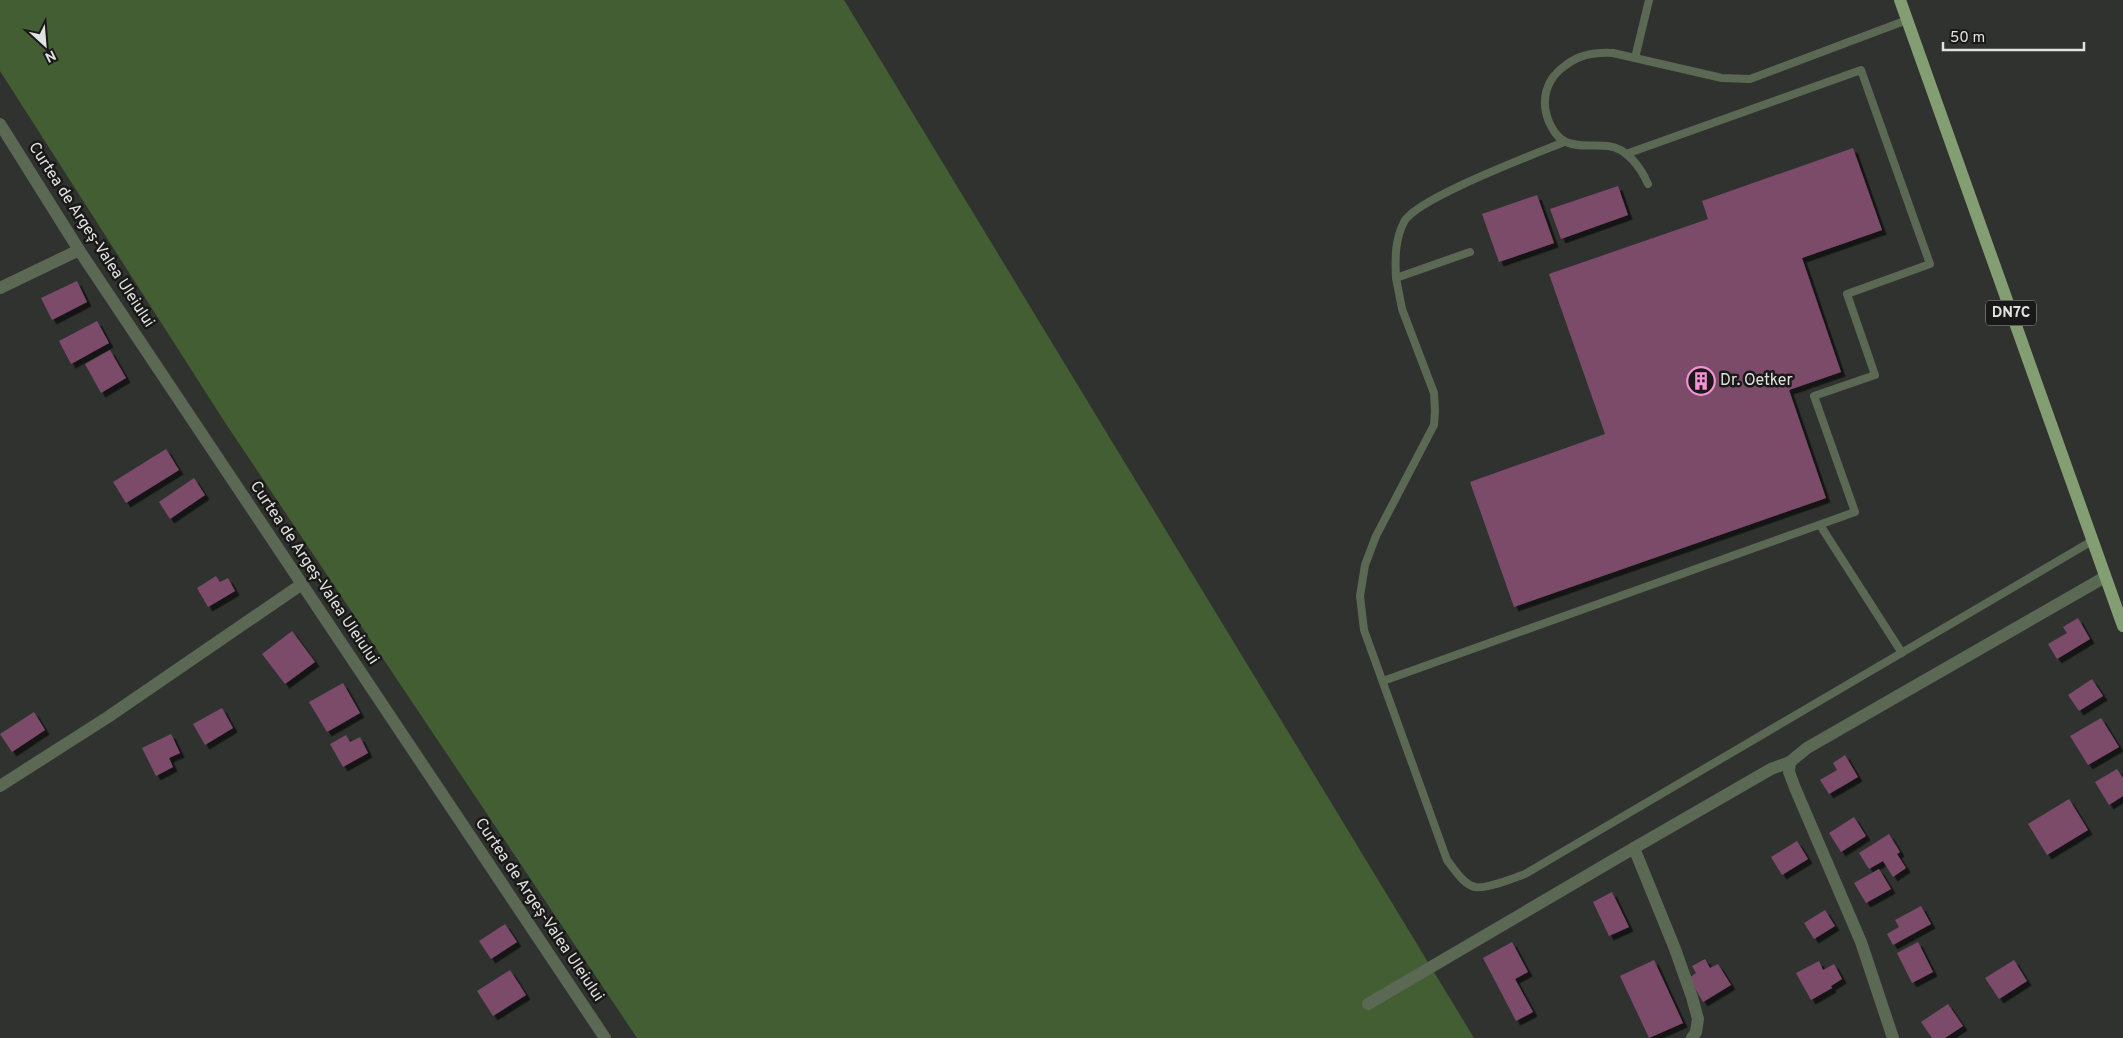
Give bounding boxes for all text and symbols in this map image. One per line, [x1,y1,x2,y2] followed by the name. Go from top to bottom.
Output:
[20,20,70,70] north arrow
[1943,20,2084,52] scale bar
[1950,29,1985,48] text: 50 m
[42,45,58,65] text: N
[23,138,159,332] street label: Curtea de Argeș-Valea Uleiului
[1986,300,2036,326] road number: DN7C
[1686,366,1716,396] building icon: Dr. Oetker
[1720,371,1793,391] place label: Dr. Oetker
[245,477,383,669] street label: Curtea de Argeș-Valea Uleiului
[470,814,608,1006] street label: Curtea de Argeș-Valea Uleiului

